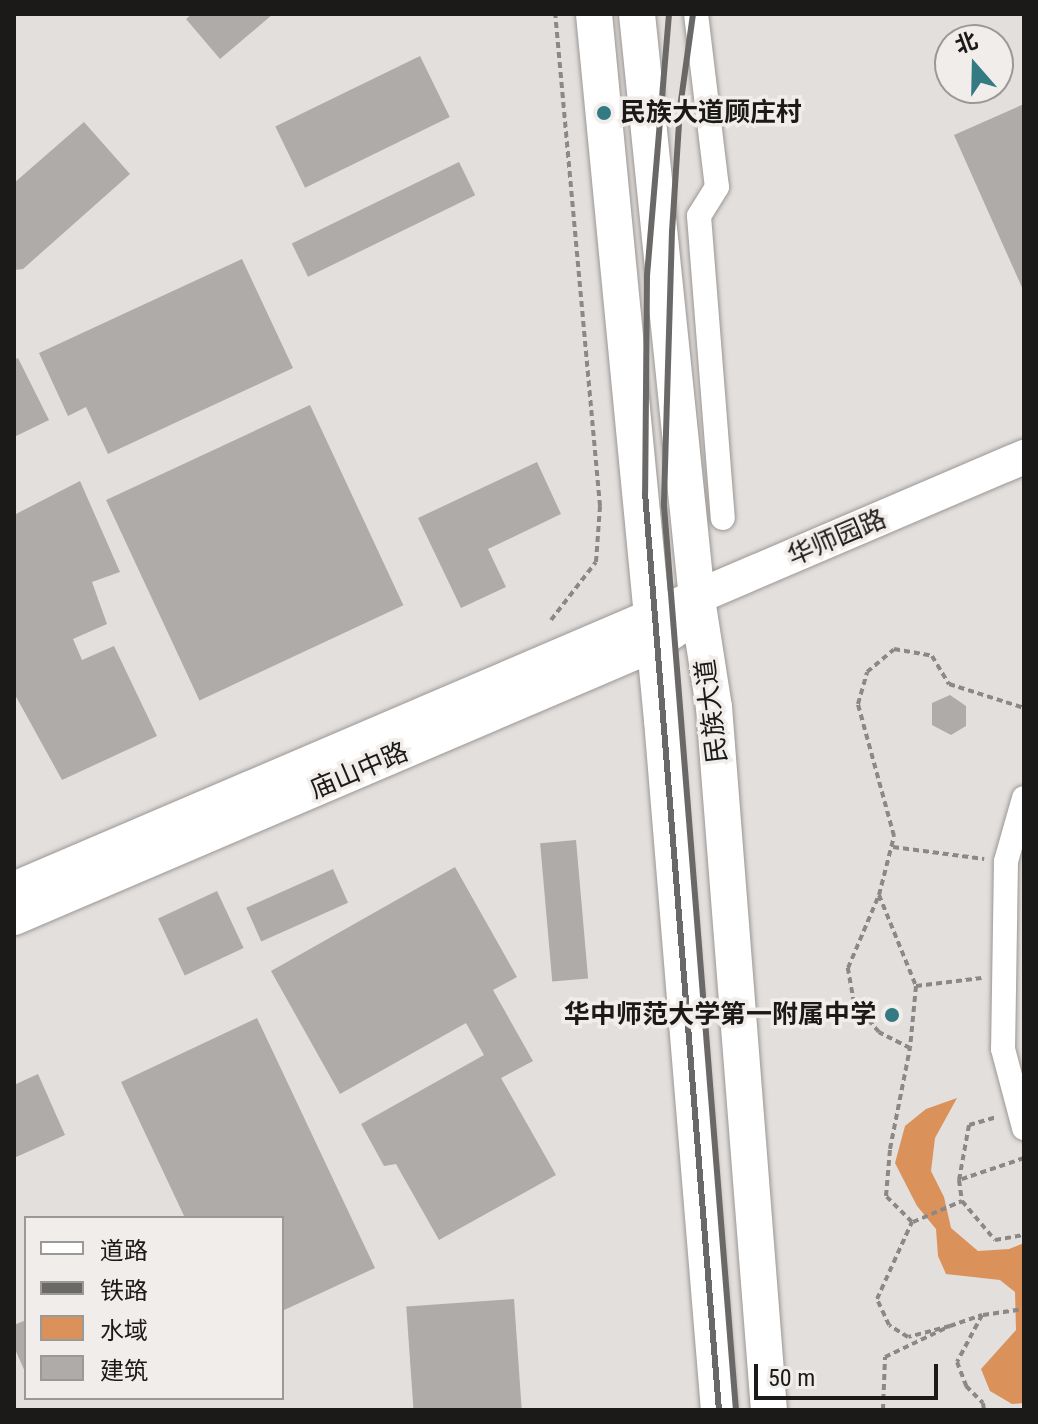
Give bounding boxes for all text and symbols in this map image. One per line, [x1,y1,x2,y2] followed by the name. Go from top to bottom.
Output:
[934,24,1014,104] north arrow
[952,27,981,58] text: 北
[620,97,802,129] place label: 民族大道顾庄村
[595,104,613,122] marker: 民族大道顾庄村
[783,503,891,573] street label: 华师园路
[690,657,734,765] street label: 民族大道
[305,736,413,806] street label: 庙山中路
[564,999,876,1031] place label: 华中师范大学第一附属中学
[883,1006,901,1024] marker: 华中师范大学第一附属中学
[24,1216,284,1400] legend
[100,1237,148,1265] text: 道路
[100,1277,148,1305] text: 铁路
[100,1317,148,1345] text: 水域
[758,1348,942,1398] scale bar
[100,1357,148,1385] text: 建筑
[768,1364,815,1392] text: 50 m

